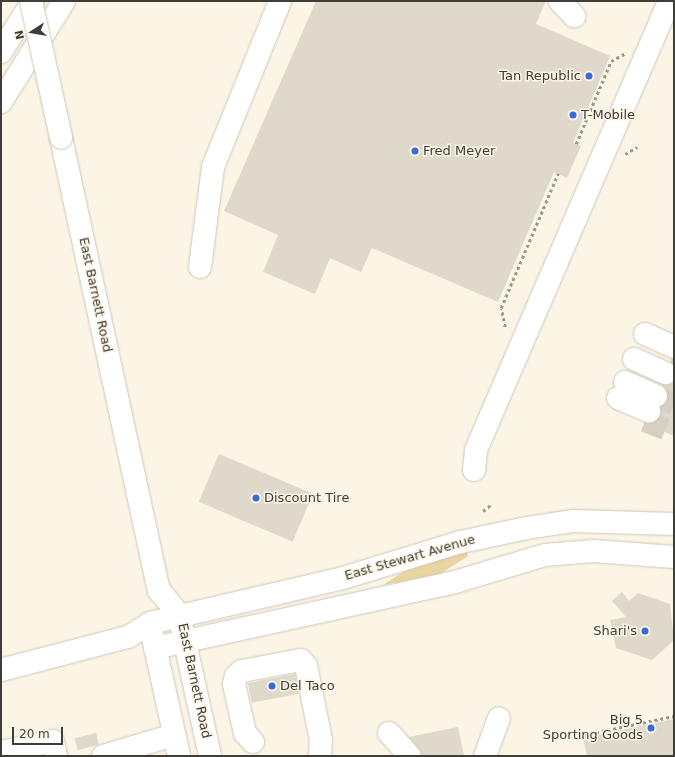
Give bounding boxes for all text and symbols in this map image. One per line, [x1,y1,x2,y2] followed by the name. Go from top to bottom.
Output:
[12,12,52,52] north arrow
[12,29,27,40] text: N
[499,68,581,84] place label: Tan Republic
[584,71,594,81] marker: Tan Republic
[581,107,635,123] place label: T-Mobile
[568,110,578,120] marker: T-Mobile
[423,143,495,159] place label: Fred Meyer
[410,146,420,156] marker: Fred Meyer
[75,236,115,354] street label: East Barnett Road
[264,490,349,506] place label: Discount Tire
[251,493,261,503] marker: Discount Tire
[343,532,477,584] street label: East Stewart Avenue
[174,622,214,740] street label: East Barnett Road
[593,623,637,639] place label: Shari's
[640,626,650,636] marker: Shari's
[280,678,335,694] place label: Del Taco
[267,681,277,691] marker: Del Taco
[543,713,643,744] place label: Big 5 Sporting Goods
[14,719,65,745] scale bar
[646,723,656,733] marker: Big 5 Sporting Goods
[19,727,50,741] text: 20 m

